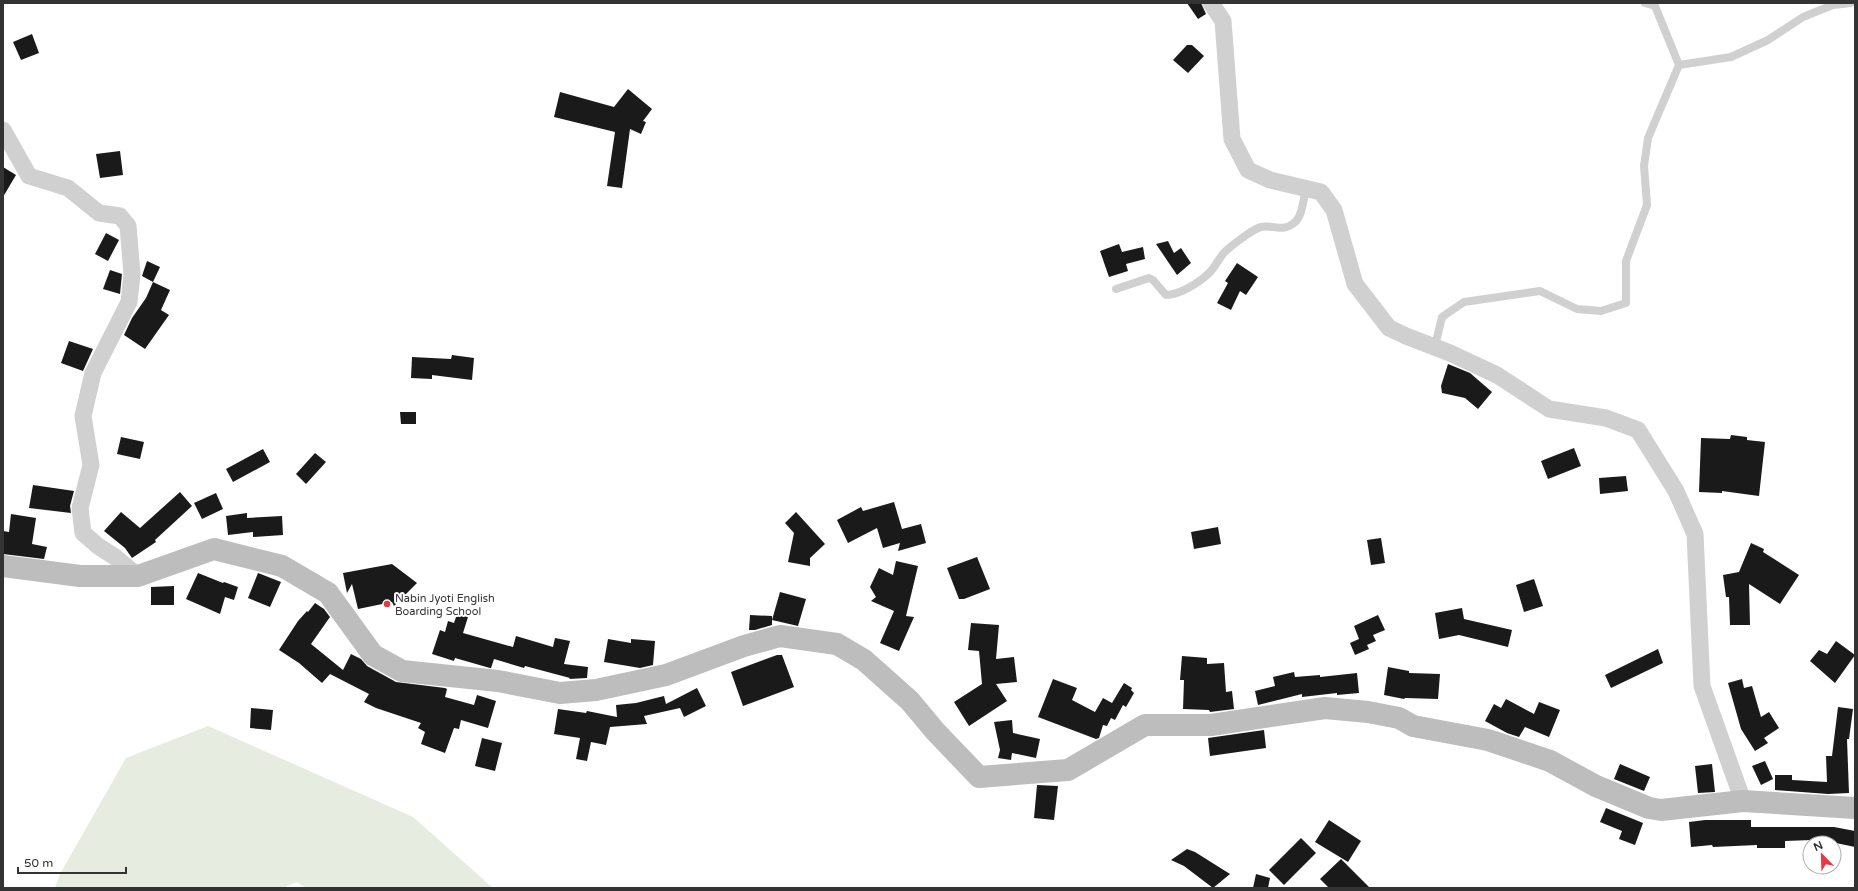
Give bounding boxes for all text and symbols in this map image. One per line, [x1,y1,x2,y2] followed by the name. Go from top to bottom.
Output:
[395,592,495,618] place label: Nabin Jyoti English Boarding School
[382,599,392,609] marker: Nabin Jyoti English Boarding School
[1802,835,1842,875] north arrow
[1812,839,1825,854] text: N
[18,849,126,875] scale bar
[24,856,53,870] text: 50 m

